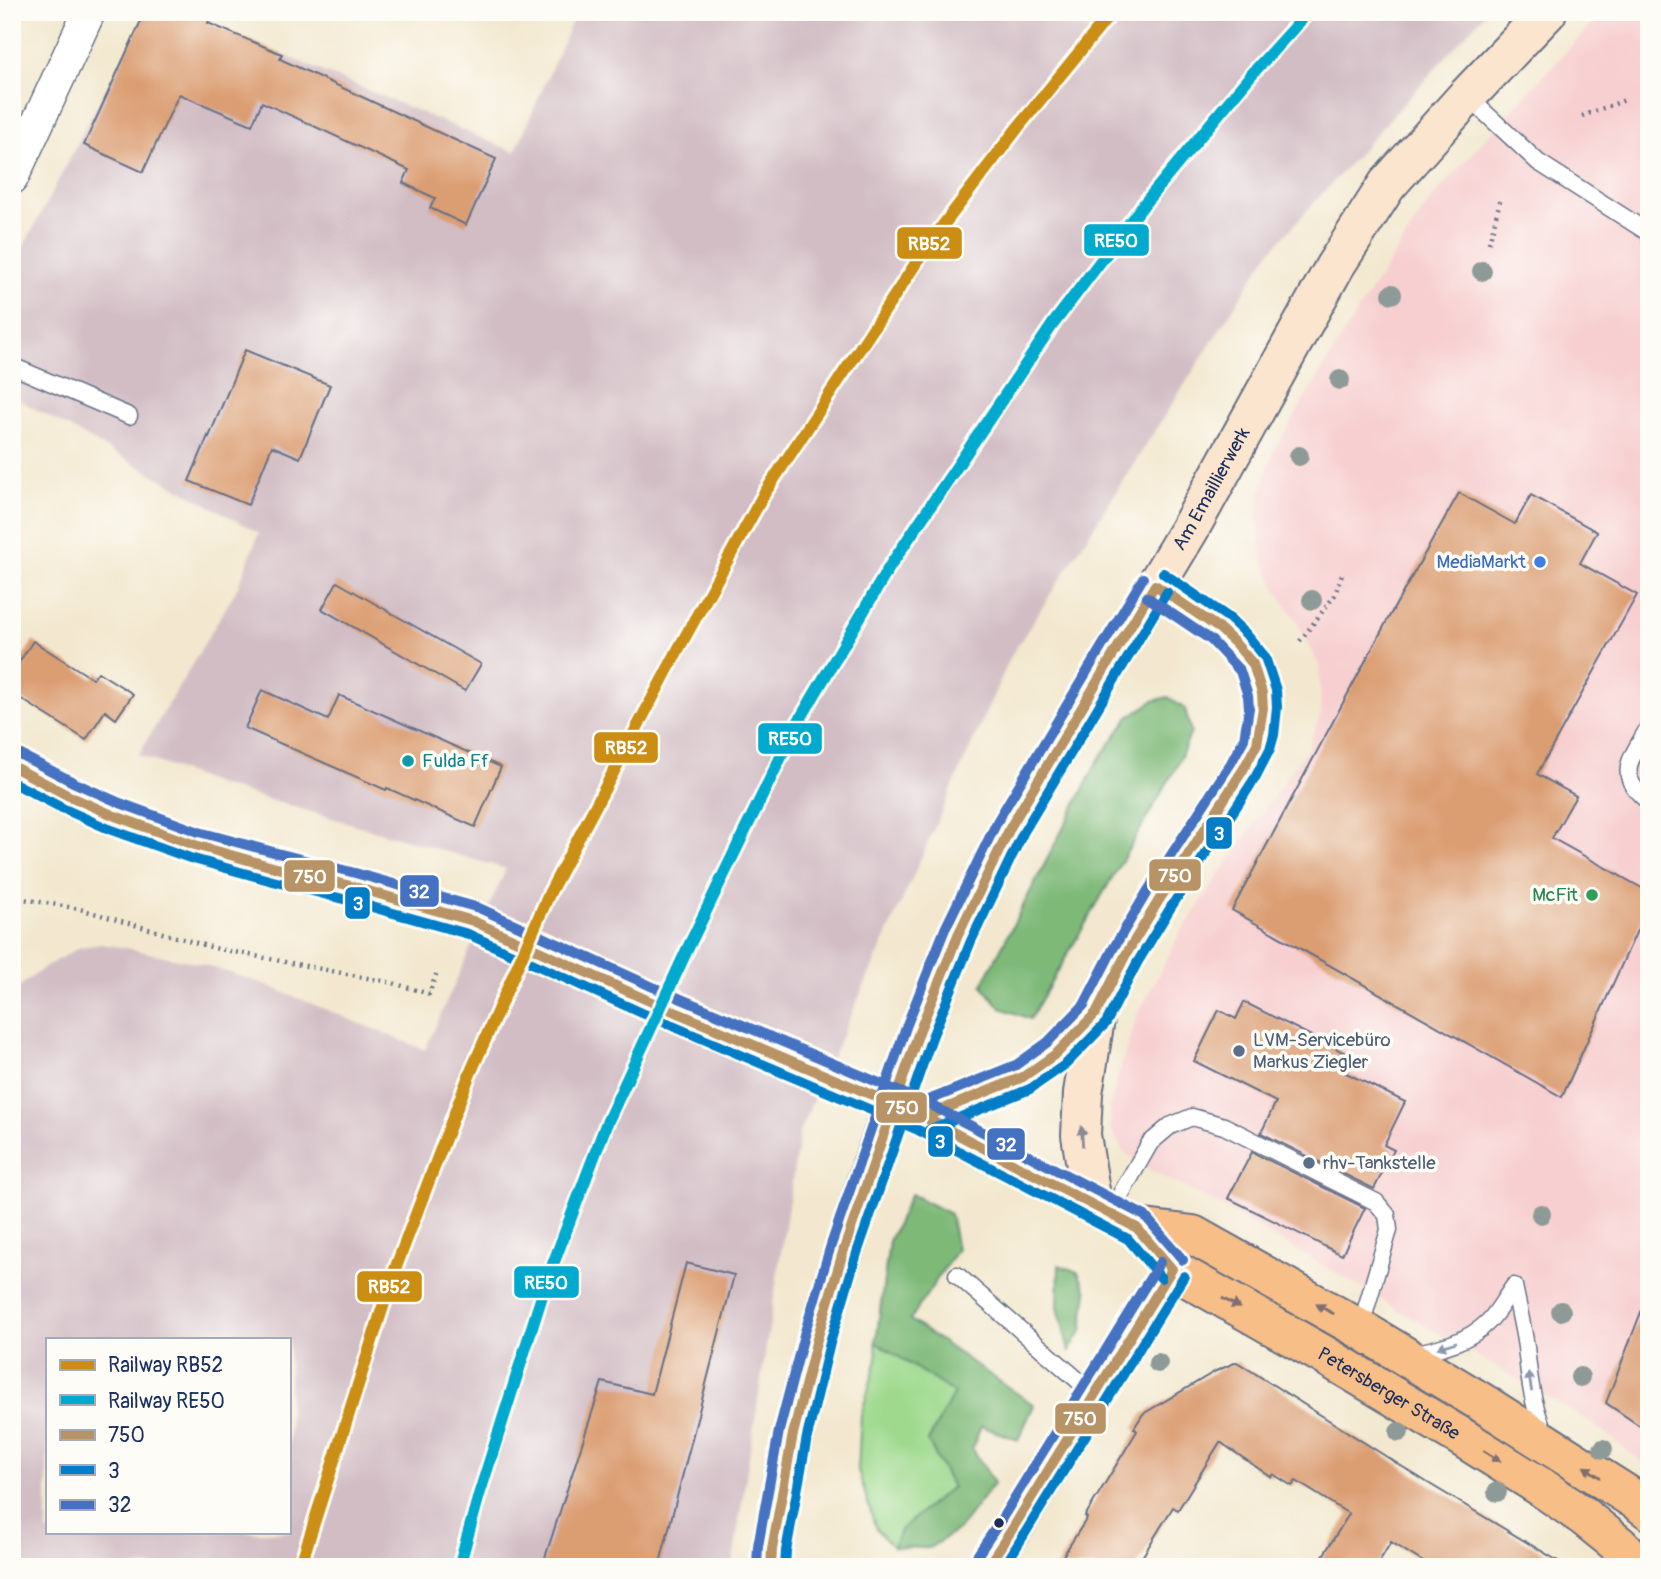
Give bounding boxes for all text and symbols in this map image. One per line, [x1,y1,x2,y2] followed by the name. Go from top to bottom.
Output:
[1083,223,1150,257] line badge: RE50
[896,226,963,260] line badge: RB52
[1094,229,1138,253] text: RE50
[908,232,951,256] text: RB52
[1167,423,1255,555] street label: Am Emaillierwerk
[1437,550,1526,574] place label: MediaMarkt
[1532,554,1548,570] marker: MediaMarkt
[757,722,823,755] line badge: RE50
[768,727,812,751] text: RE50
[593,731,659,764] line badge: RB52
[605,736,648,760] text: RB52
[422,749,489,773] place label: Fulda Ff
[400,753,416,769] marker: Fulda Ff
[1205,816,1233,850] line badge: 3
[1214,822,1224,846] text: 3
[1148,858,1202,892] line badge: 750
[283,859,336,893] line badge: 750
[1158,864,1192,888] text: 750
[293,865,327,889] text: 750
[399,874,440,908] line badge: 32
[408,880,430,904] text: 32
[1532,883,1578,907] place label: McFit
[344,886,371,920] line badge: 3
[1584,887,1600,903] marker: McFit
[353,892,363,916] text: 3
[1253,1028,1391,1074] place label: LVM-Servicebüro Markus Ziegler
[1231,1043,1247,1059] marker: LVM-Servicebüro Markus Ziegler
[875,1091,928,1124] line badge: 750
[885,1096,919,1120] text: 750
[927,1125,954,1158] line badge: 3
[1076,1125,1087,1147] one-way arrow
[986,1127,1026,1161] line badge: 32
[935,1130,945,1154] text: 3
[995,1133,1017,1157] text: 32
[1323,1151,1436,1175] place label: rhv-Tankstelle
[1301,1155,1317,1171] marker: rhv-Tankstelle
[513,1265,580,1299] line badge: RE50
[356,1270,423,1303] line badge: RB52
[524,1271,568,1295] text: RE50
[368,1275,411,1299] text: RB52
[1222,1297,1241,1309] one-way arrow
[1316,1303,1335,1315] one-way arrow
[46,1338,290,1534] legend
[1436,1340,1457,1351] one-way arrow
[1313,1342,1465,1446] street label: Petersberger Straße
[108,1352,223,1379] text: Railway RB52
[1524,1371,1535,1393] one-way arrow
[108,1388,225,1415] text: Railway RE50
[1054,1402,1107,1435] line badge: 750
[1063,1407,1097,1431] text: 750
[108,1422,145,1449] text: 750
[1482,1450,1501,1463] one-way arrow
[108,1458,120,1485] text: 3
[1582,1466,1602,1479] one-way arrow
[108,1492,131,1519] text: 32
[992,1516,1006,1530] unlabelled marker

